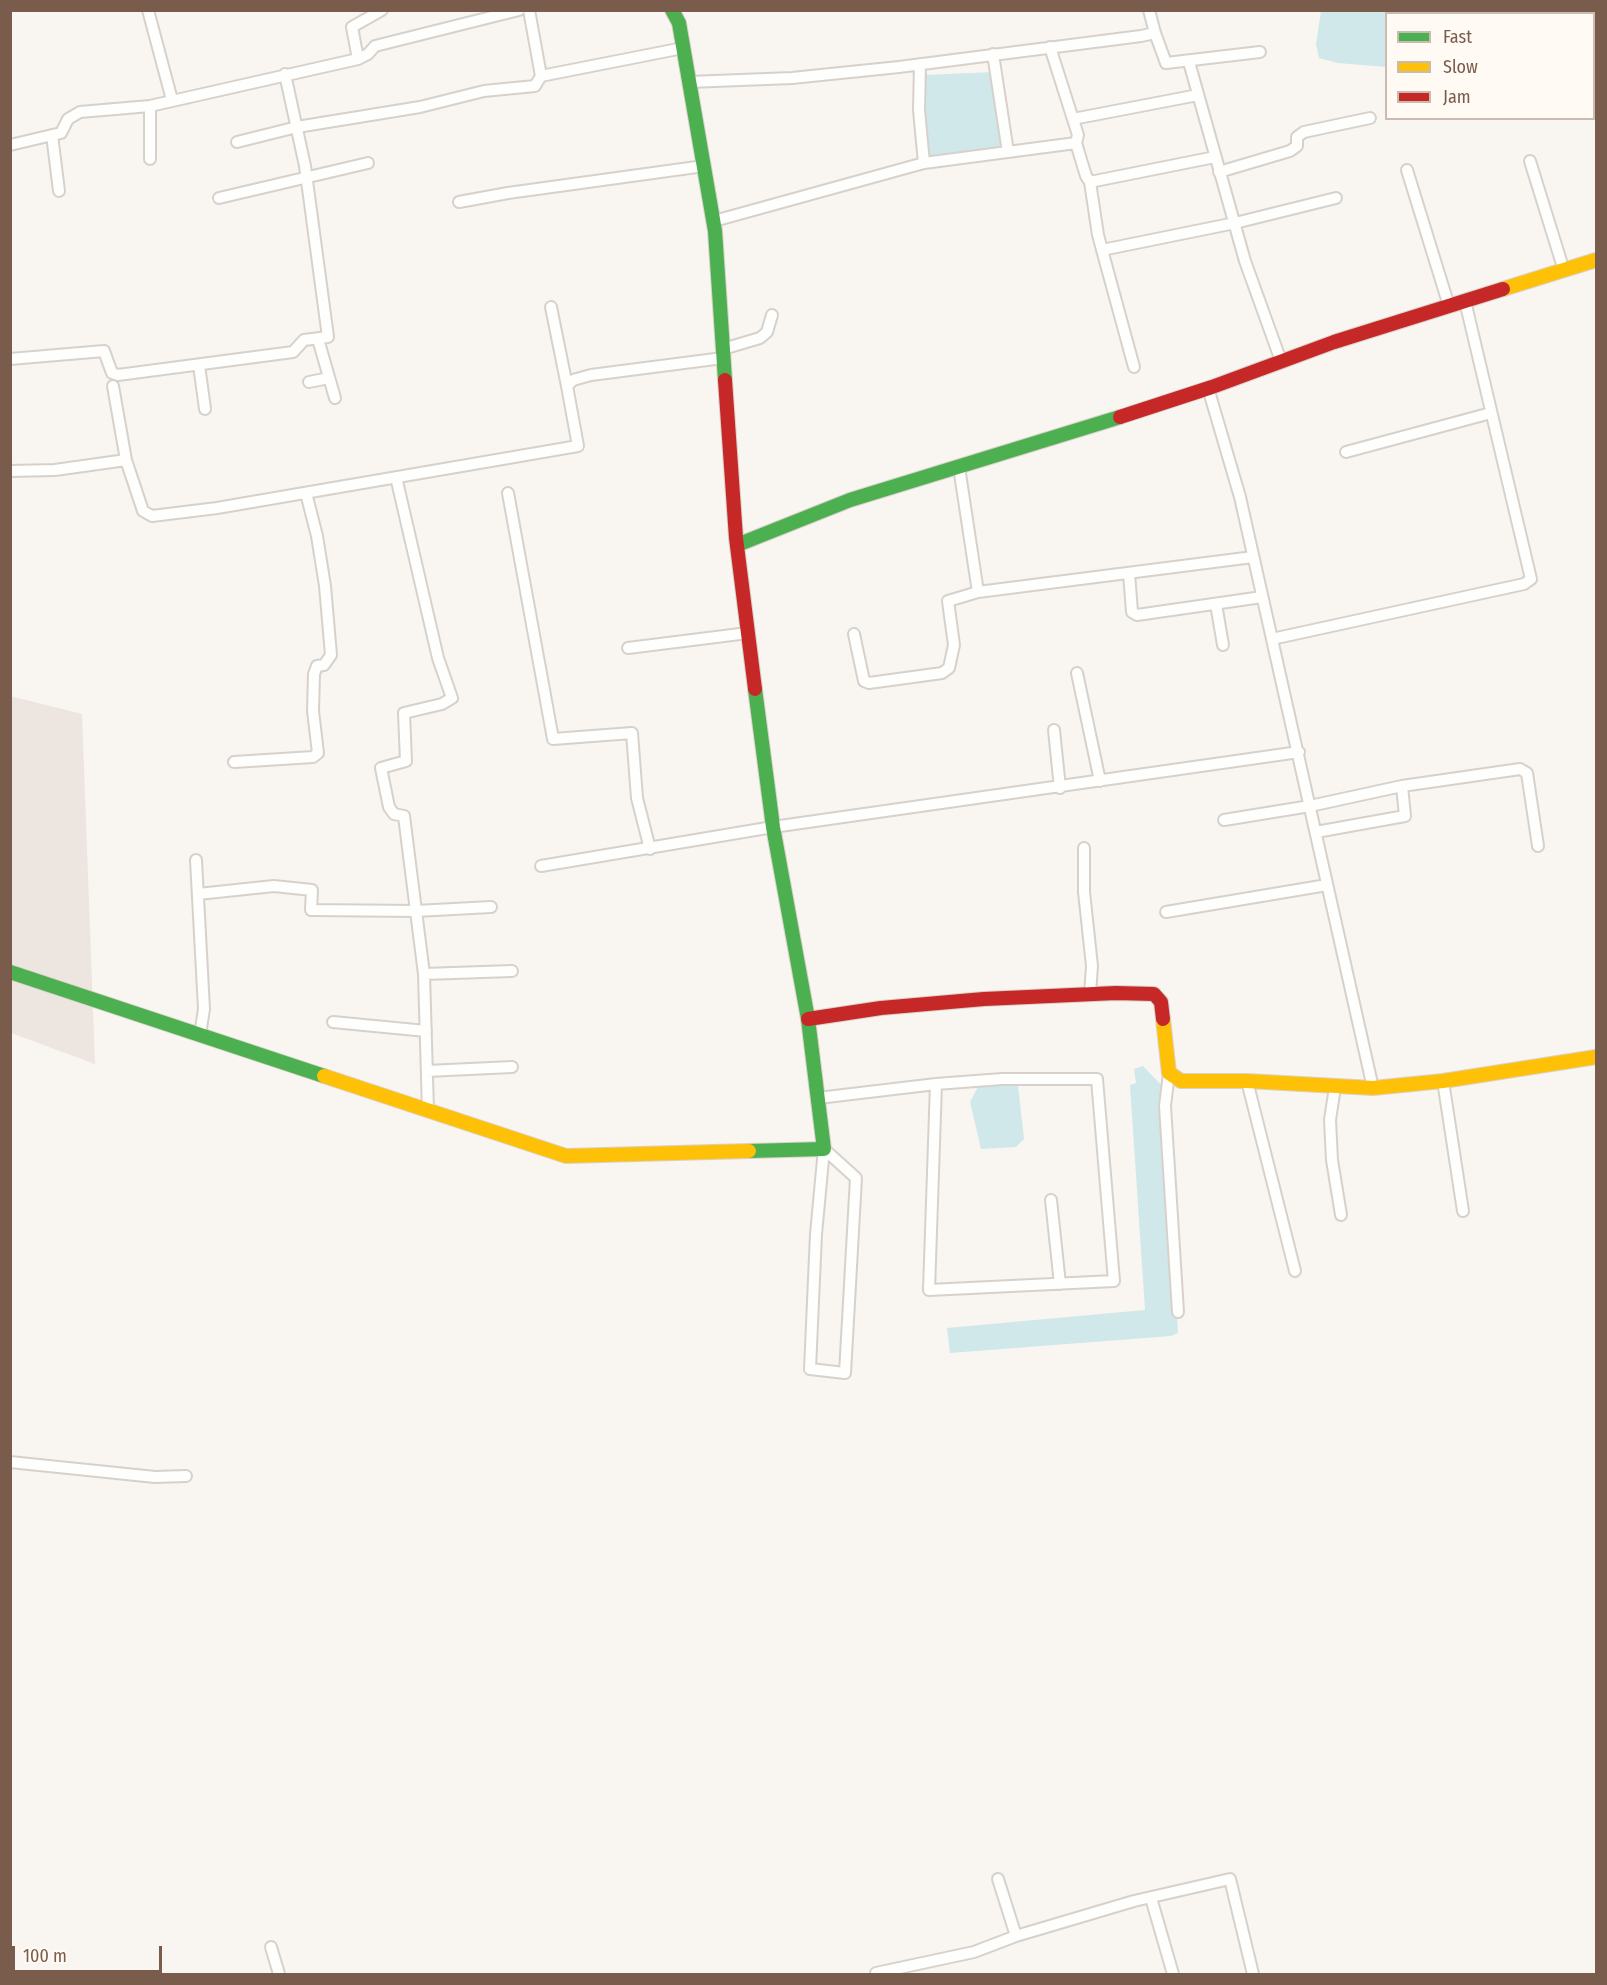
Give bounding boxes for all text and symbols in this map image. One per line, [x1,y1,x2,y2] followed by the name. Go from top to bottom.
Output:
[1385,12,1595,120] legend
[1443,26,1472,48] text: Fast
[1443,56,1478,78] text: Slow
[1443,86,1471,108] text: Jam
[15,1934,165,1972] scale bar
[23,1945,67,1967] text: 100 m

